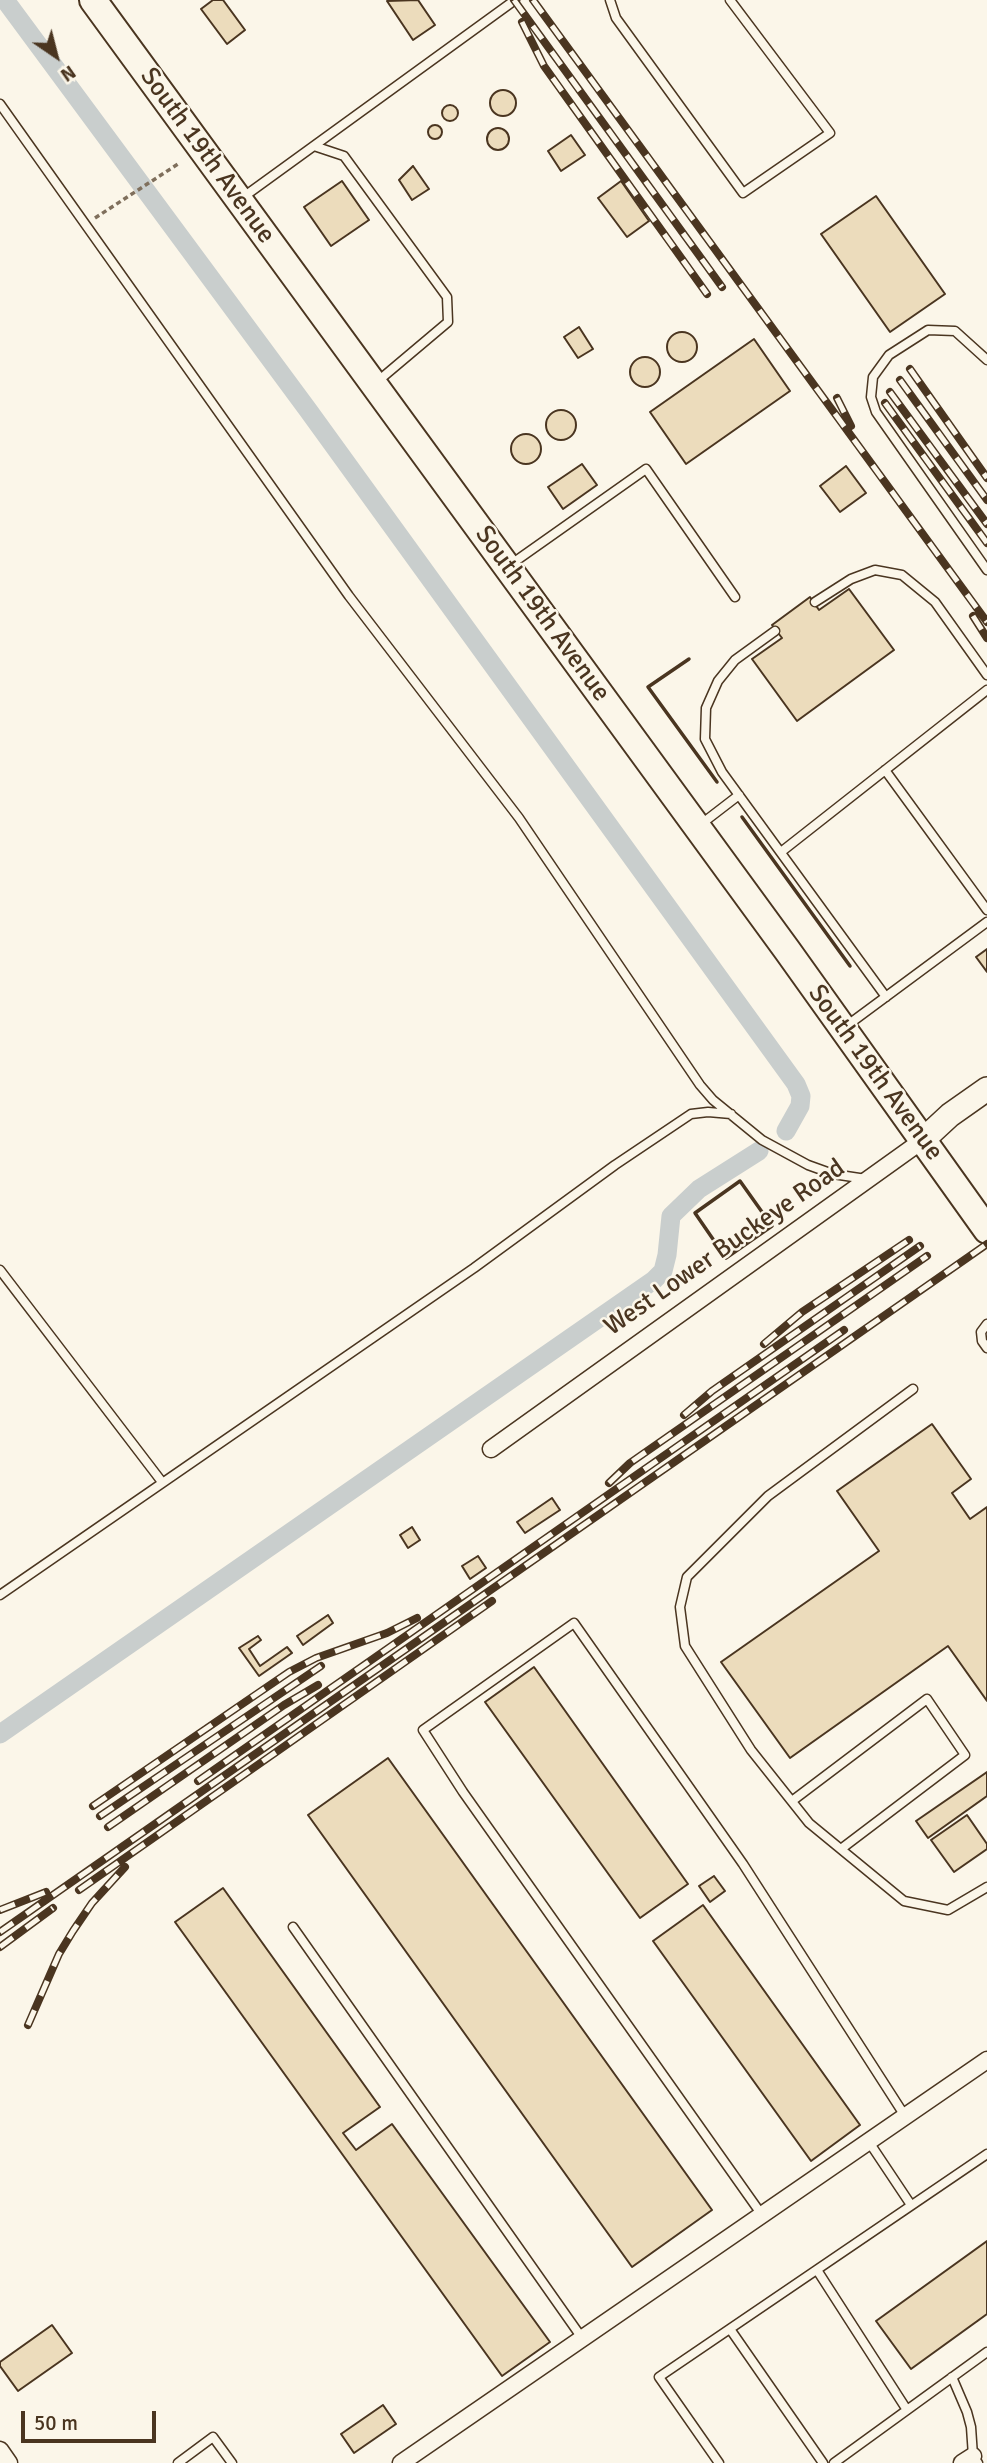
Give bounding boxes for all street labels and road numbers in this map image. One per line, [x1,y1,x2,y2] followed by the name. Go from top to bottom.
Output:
[133,62,281,250] street label: South 19th Avenue
[468,520,616,708] street label: South 19th Avenue
[801,979,949,1167] street label: South 19th Avenue
[599,1153,851,1343] street label: West Lower Buckeye Road

